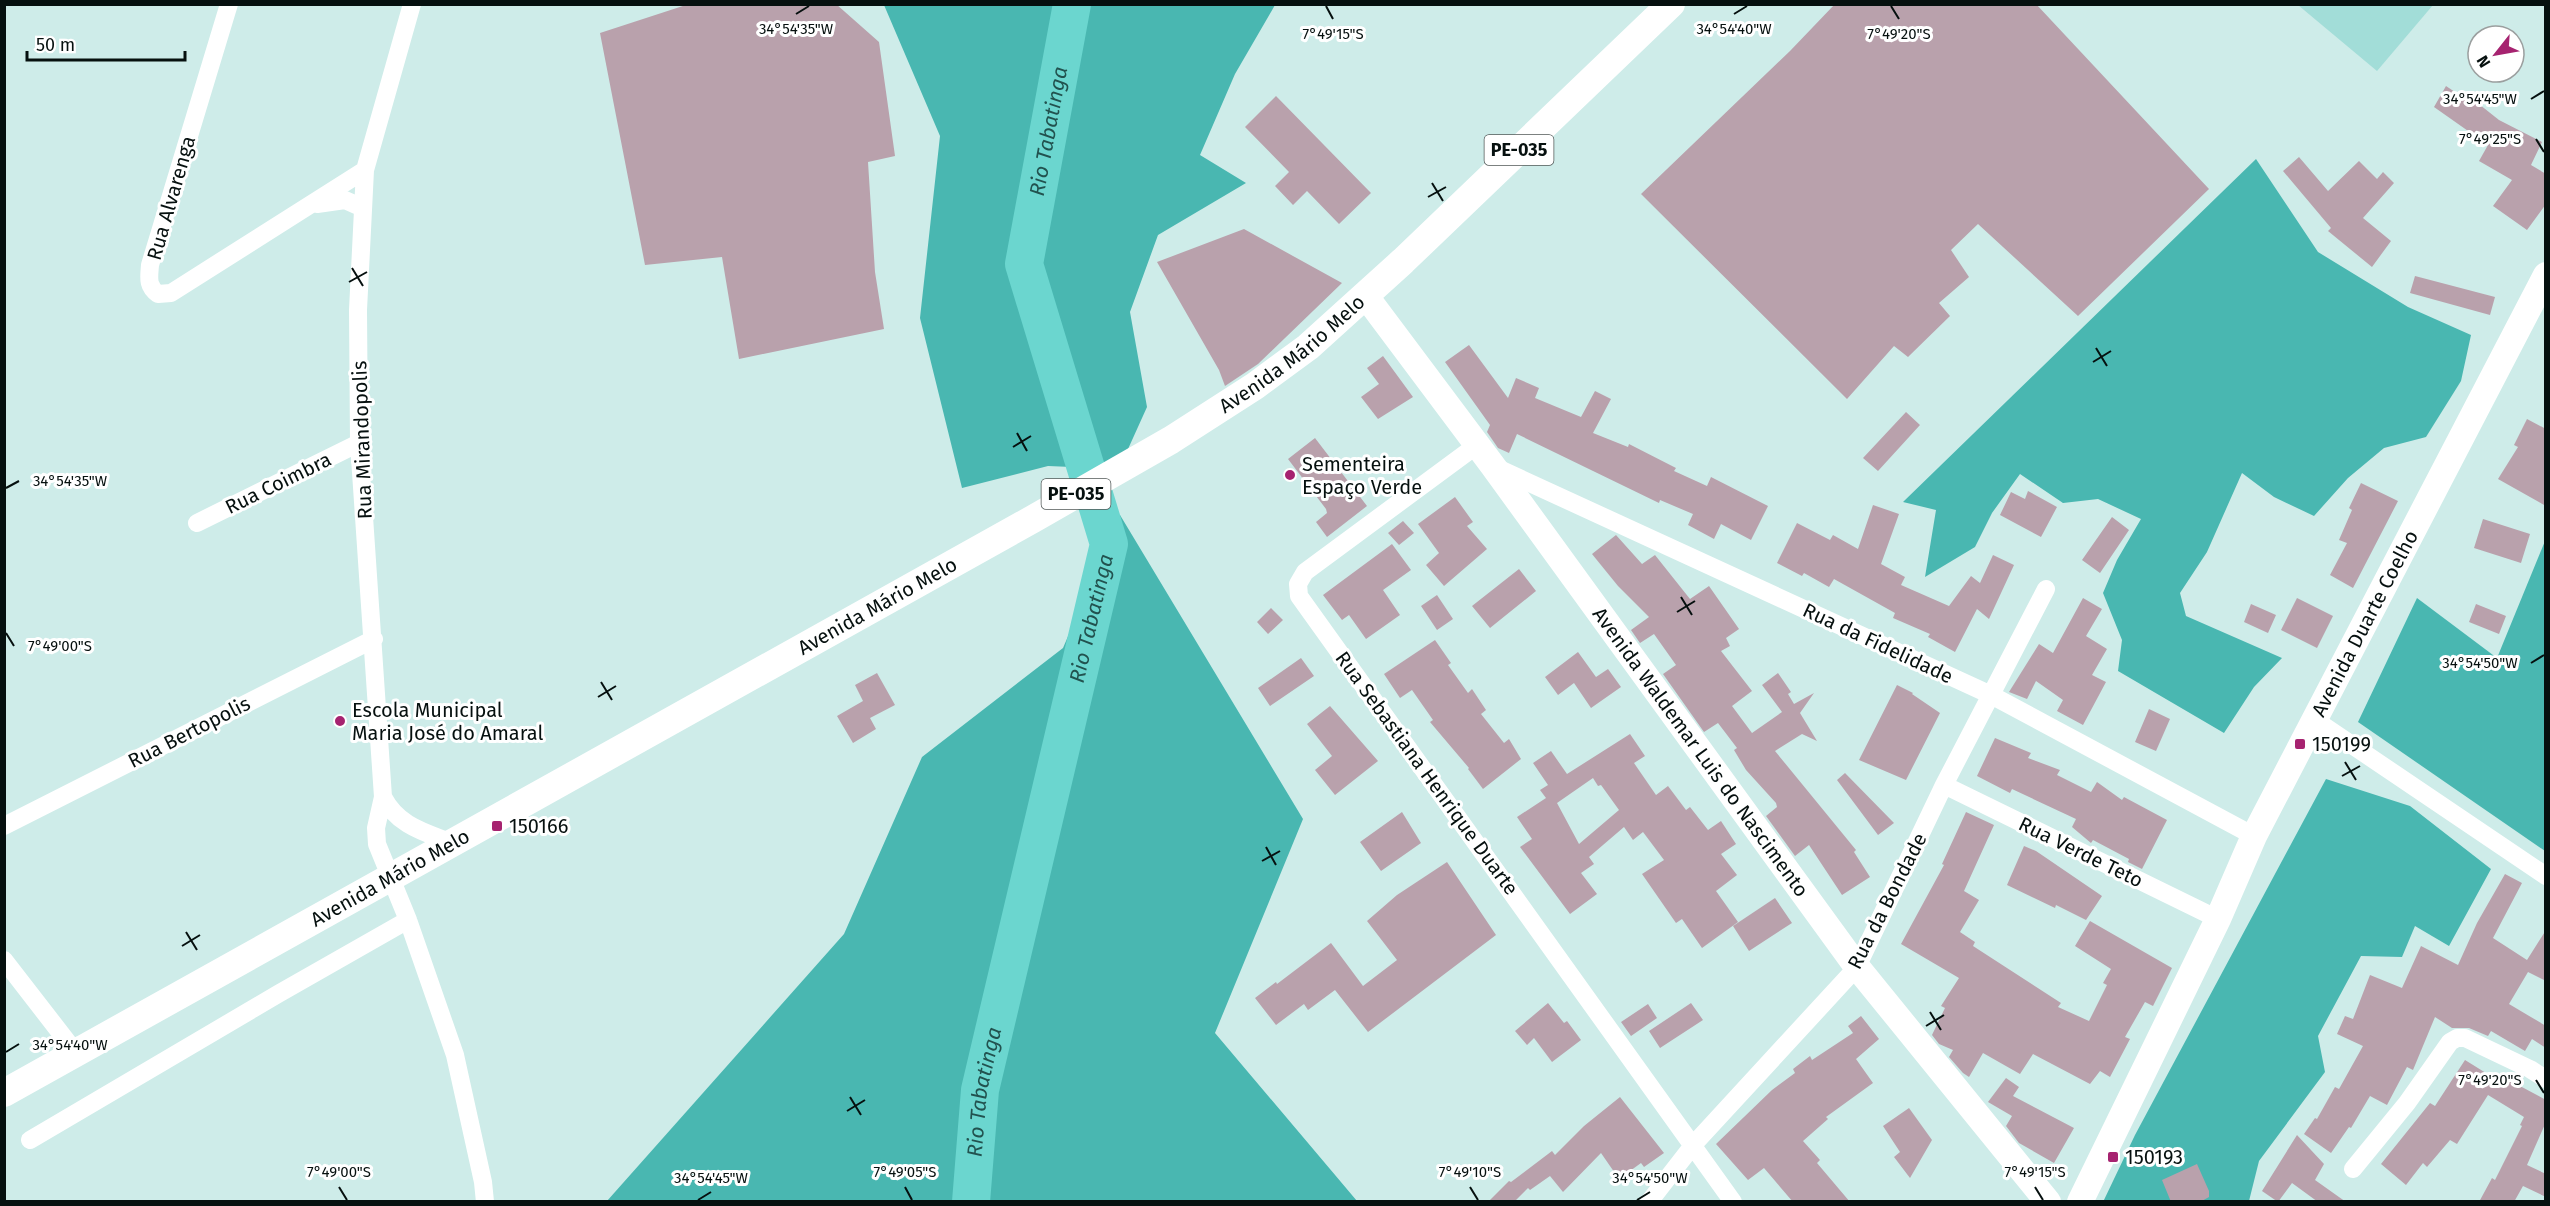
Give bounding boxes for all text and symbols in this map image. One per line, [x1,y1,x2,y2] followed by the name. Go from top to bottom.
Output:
[759,20,834,38] text: 34°54'35"W
[1696,20,1772,38] text: 34°54'40"W
[27,24,184,62] scale bar
[2466,24,2526,84] north arrow
[1302,25,1364,43] text: 7°49'15"S
[1867,25,1931,43] text: 7°49'20"S
[36,34,75,56] text: 50 m
[2473,52,2494,71] text: N
[1024,64,1073,198] water label: Rio Tabatinga
[2443,90,2518,108] text: 34°54'45"W
[2459,130,2521,148] text: 7°49'25"S
[142,133,200,263] street label: Rua Alvarenga
[1484,135,1553,165] road number: PE-035
[1215,290,1370,418] street label: Avenida Mário Melo
[347,360,377,520] street label: Rua Mirandopolis
[221,447,335,519] street label: Rua Coimbra
[1302,452,1422,500] place label: Sementeira Espaço Verde
[1283,468,1297,482] marker: Sementeira Espaço Verde
[33,472,108,490] text: 34°54'35"W
[1042,479,1110,509] road number: PE-035
[2306,526,2423,721] street label: Avenida Duarte Coelho
[1064,551,1119,685] water label: Rio Tabatinga
[794,552,961,660] street label: Avenida Mário Melo
[1799,598,1957,688] street label: Rua da Fidelidade
[1588,603,1814,901] street label: Avenida Waldemar Luis do Nascimento
[28,637,92,655] text: 7°49'00"S
[1330,646,1524,900] street label: Rua Sebastiana Henrique Duarte
[2442,654,2518,672] text: 34°54'50"W
[124,691,254,773] street label: Rua Bertopolis
[352,698,543,745] place label: Escola Municipal Maria José do Amaral
[333,714,347,728] marker: Escola Municipal Maria José do Amaral
[2312,732,2371,756] place label: 150199
[2293,737,2307,751] marker: 150199
[2015,812,2147,892] street label: Rua Verde Teto
[509,814,568,838] place label: 150166
[490,819,504,833] marker: 150166
[306,824,474,932] street label: Avenida Mário Melo
[1842,829,1932,973] street label: Rua da Bondade
[962,1024,1007,1158] water label: Rio Tabatinga
[32,1036,108,1054] text: 34°54'40"W
[2458,1071,2522,1089] text: 7°49'20"S
[2125,1145,2183,1169] place label: 150193
[2106,1150,2120,1164] marker: 150193
[307,1163,371,1181] text: 7°49'00"S
[874,1163,936,1181] text: 7°49'05"S
[1439,1163,1501,1181] text: 7°49'10"S
[2004,1163,2066,1181] text: 7°49'15"S
[674,1169,749,1187] text: 34°54'45"W
[1612,1169,1688,1187] text: 34°54'50"W

